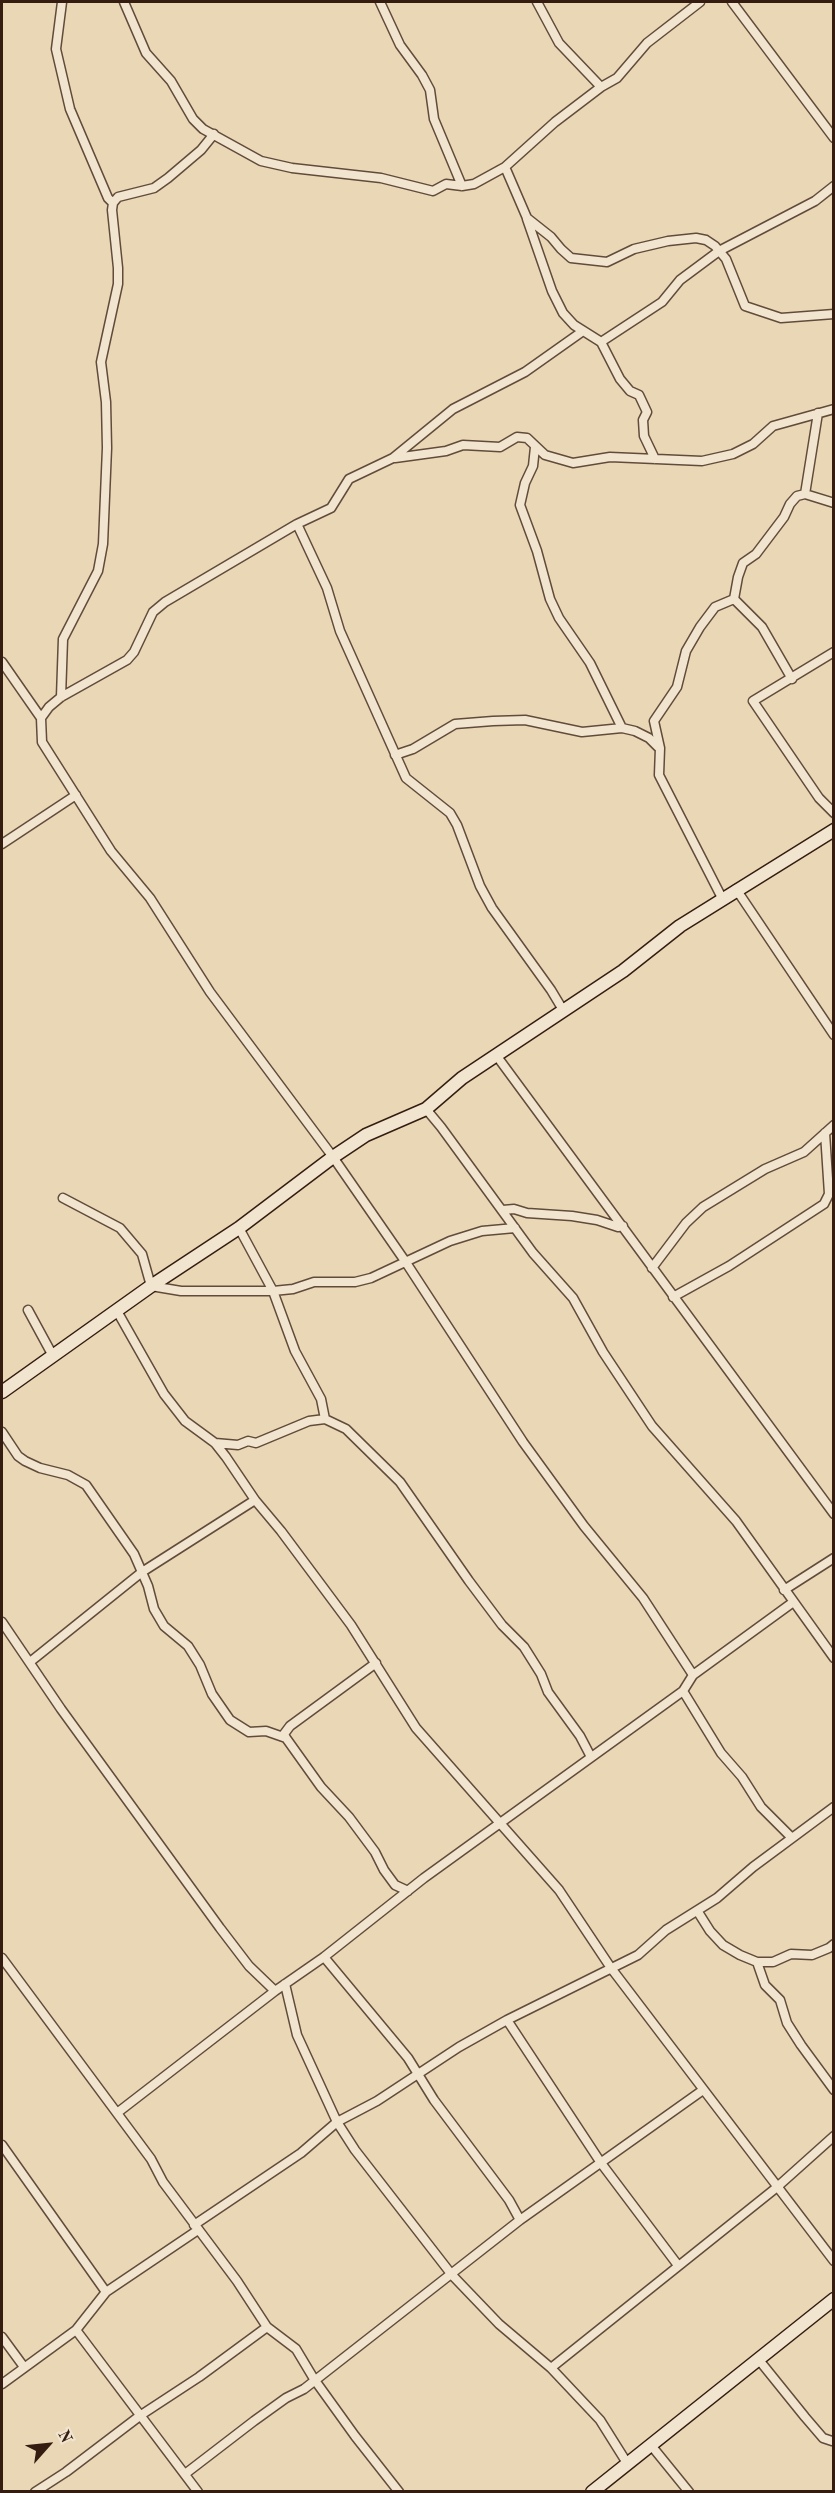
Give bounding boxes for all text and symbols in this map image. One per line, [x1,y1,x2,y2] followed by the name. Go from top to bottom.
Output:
[18,2415,78,2475] north arrow
[54,2428,74,2446] text: N

